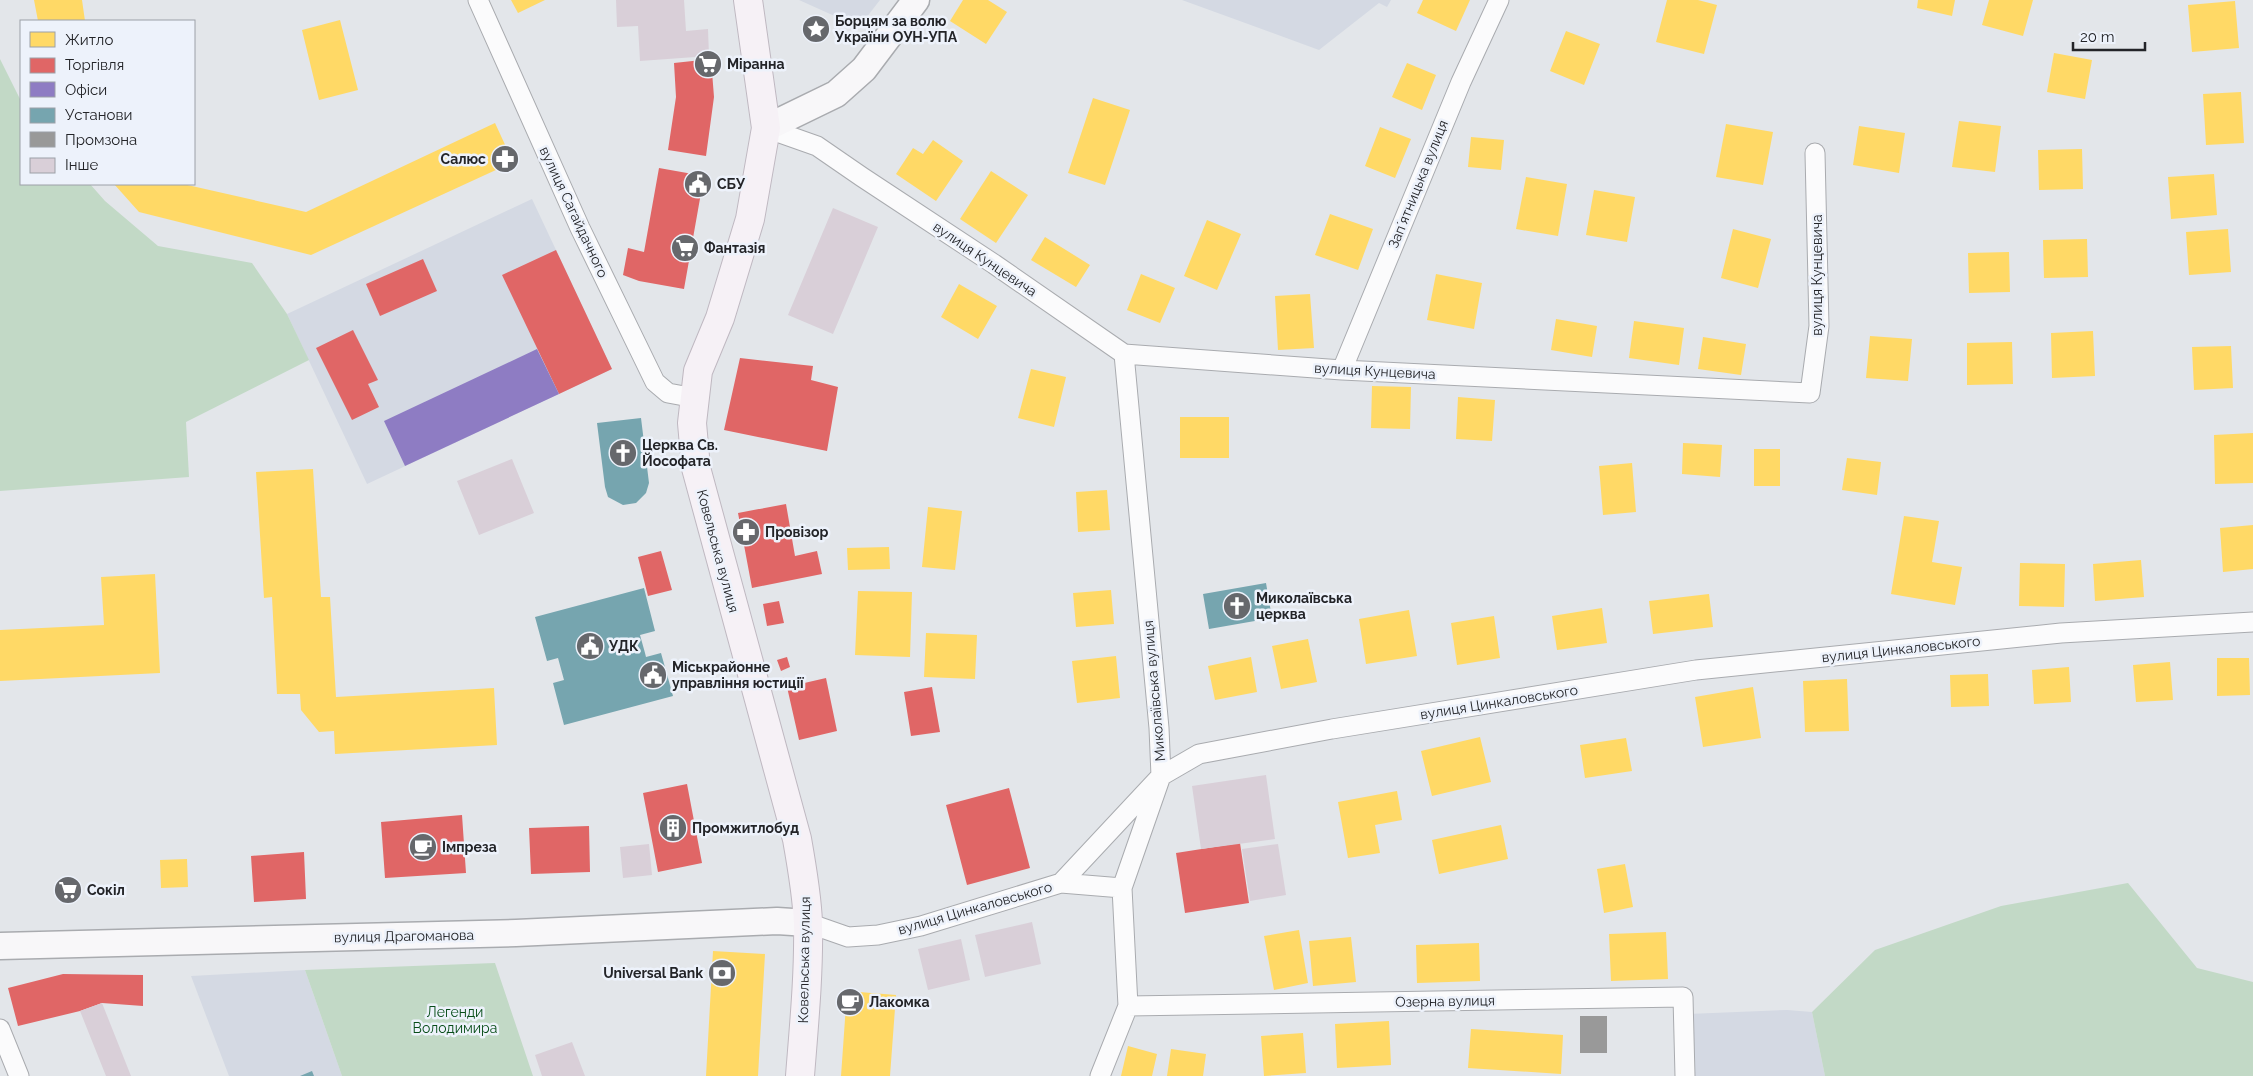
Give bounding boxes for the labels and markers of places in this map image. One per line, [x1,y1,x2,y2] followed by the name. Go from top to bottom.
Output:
[834,13,958,45] place label: Борцям за волю України ОУН-УПА
[801,14,831,44] place icon: Борцям за волю України ОУН-УПА
[693,49,723,79] supermarket icon: Міранна
[727,56,785,72] place label: Міранна
[490,144,520,174] pharmacy icon: Салюс
[441,151,486,167] place label: Салюс
[683,169,713,199] public building icon: СБУ
[717,176,746,192] place label: СБУ
[670,233,700,263] supermarket icon: Фантазія
[704,240,765,256] place label: Фантазія
[642,437,718,469] place label: Церква Св. Йософата
[608,438,638,468] church icon: Церква Св. Йософата
[731,517,761,547] pharmacy icon: Провізор
[765,524,828,540] place label: Провізор
[1256,590,1352,622] place label: Миколаївська церква
[1222,591,1252,621] church icon: Миколаївська церква
[575,631,605,661] public building icon: УДК
[608,638,639,654] place label: УДК
[672,659,804,691] place label: Міськрайонне управління юстиції
[638,660,668,690] public building icon: Міськрайонне управління юстиції
[658,813,688,843] building icon: Промжитлобуд
[692,820,799,836] place label: Промжитлобуд
[408,832,438,862] cafe icon: Імпреза
[442,839,497,855] place label: Імпреза
[53,875,83,905] supermarket icon: Сокіл
[87,882,125,898] place label: Сокіл
[707,958,737,988] bank icon: Universal Bank
[603,965,703,981] place label: Universal Bank
[835,987,865,1017] cafe icon: Лакомка
[869,994,930,1010] place label: Лакомка

